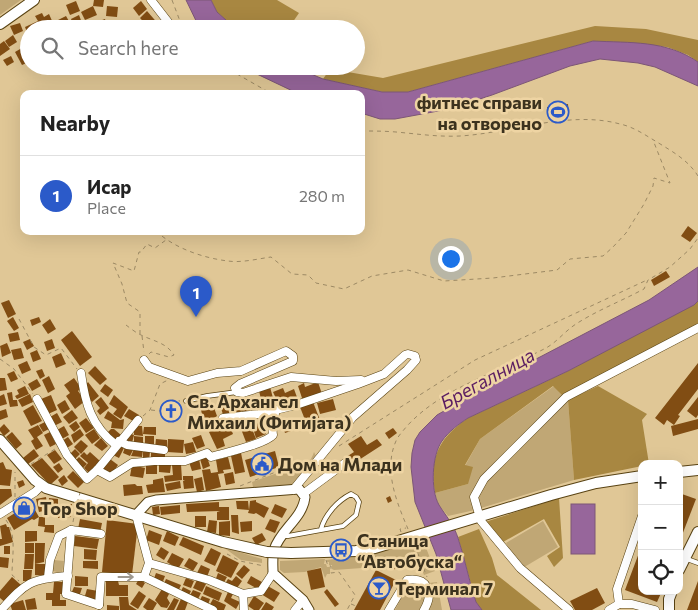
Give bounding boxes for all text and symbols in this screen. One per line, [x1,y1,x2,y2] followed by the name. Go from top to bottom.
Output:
[20,20,365,75] search box
[38,34,66,62] icon: search
[78,36,178,59] text: Search here
[417,91,542,134] place label: фитнес справи на отворено
[546,100,570,124] sports icon: фитнес справи на отворено
[40,110,110,135] text: Nearby
[87,175,132,198] text: Исар
[52,186,60,205] text: 1
[299,186,345,205] text: 280 m
[87,198,126,217] text: Place
[438,246,464,272] your location
[180,276,212,317] pin: 1
[436,342,539,413] water label: Брегалница
[187,390,351,433] place label: Св. Архангел Михаил (Фитијата)
[159,399,183,423] church icon: Св. Архангел Михаил (Фитијата)
[250,452,274,476] public building icon: Дом на Млади
[278,453,402,475] place label: Дом на Млади
[638,460,683,595] map controls
[638,460,683,505] button: +
[12,496,36,520] shop icon: Top Shop
[40,497,118,519] place label: Top Shop
[638,505,683,550] button: −
[357,529,462,572] place label: Станица “Автобуска“
[329,538,353,562] bus stop icon: Станица “Автобуска“
[638,550,683,595] button: locate
[118,572,134,582] one-way arrow
[367,576,391,600] bar icon: Терминал 7
[395,577,493,599] place label: Терминал 7

